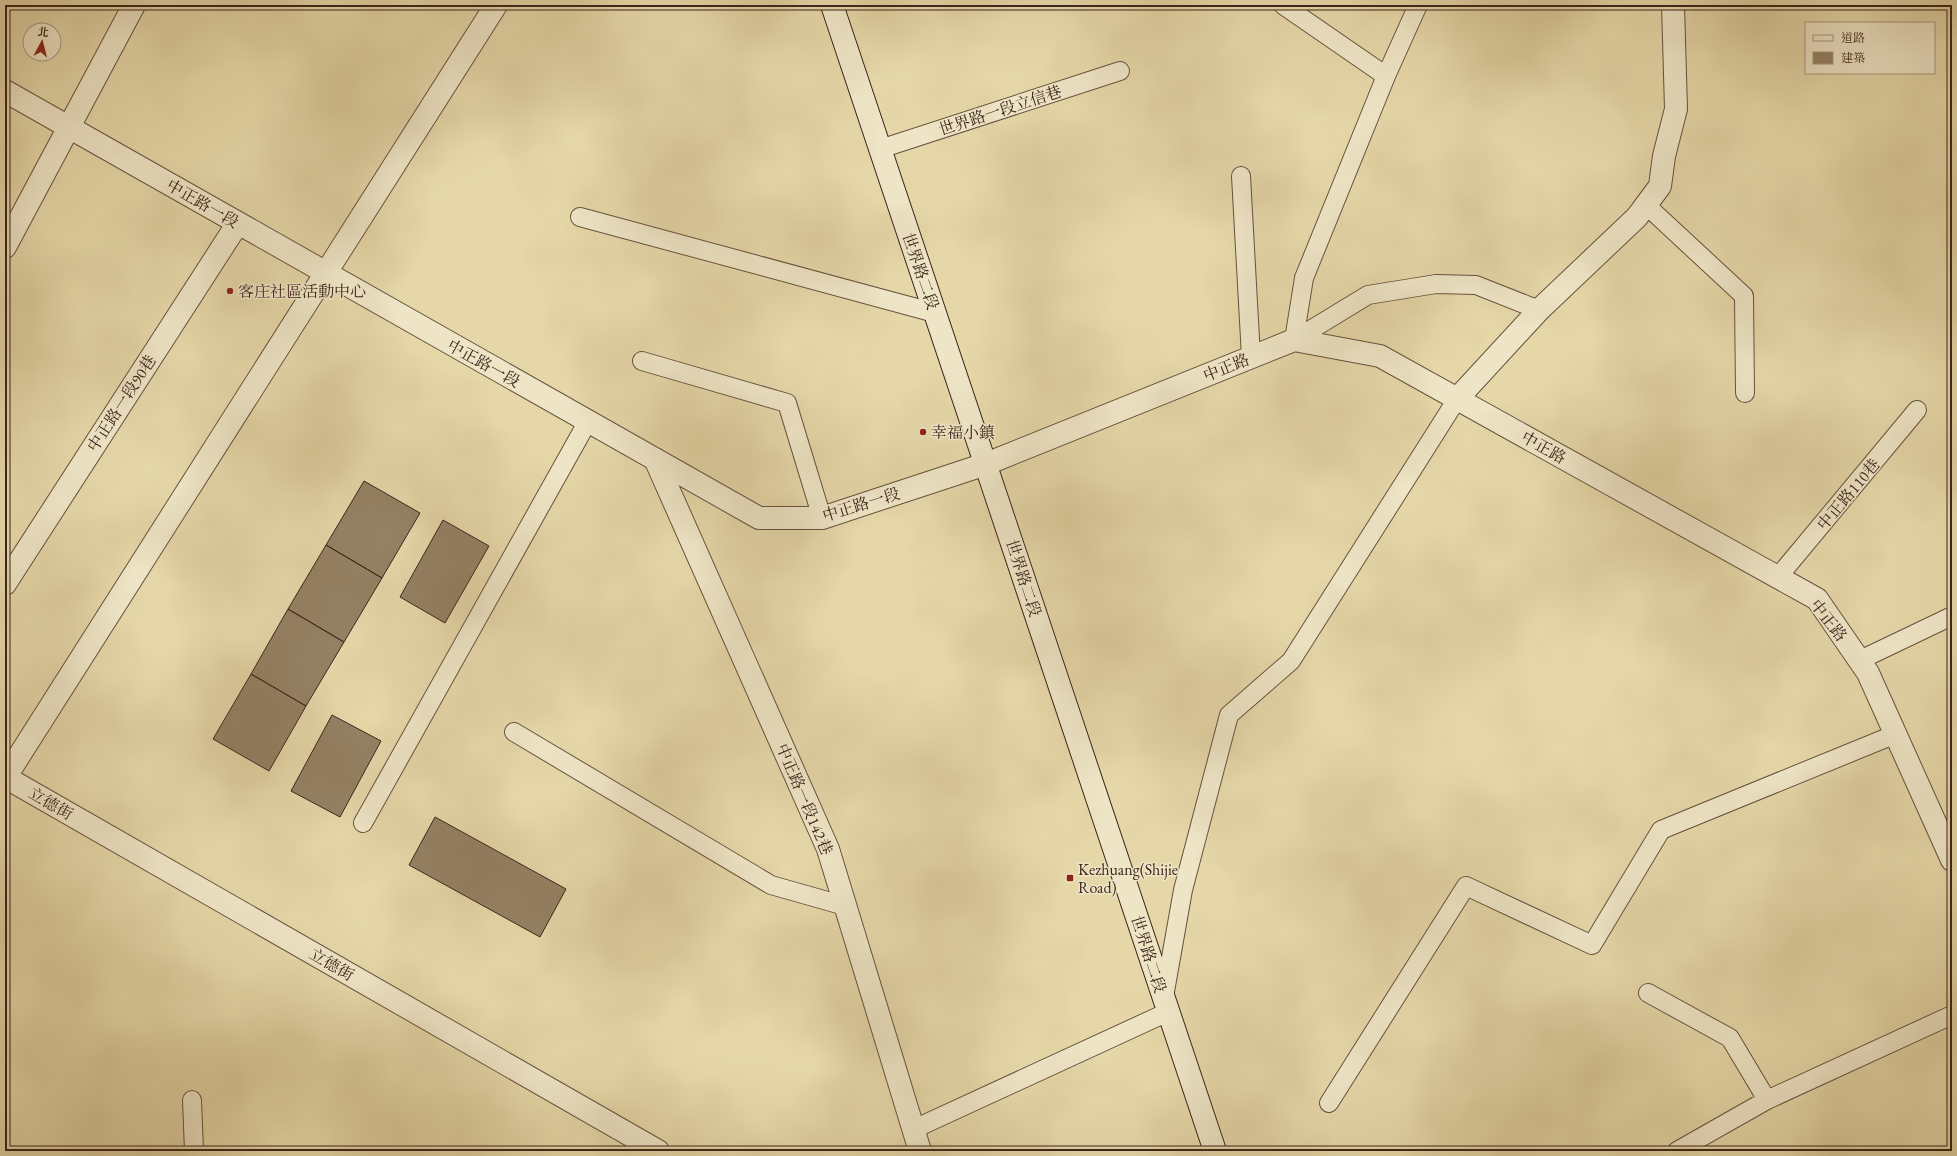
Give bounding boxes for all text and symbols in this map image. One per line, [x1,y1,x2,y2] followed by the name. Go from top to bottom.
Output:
[22,22,62,62] north arrow
[1805,22,1935,74] legend
[37,24,50,40] text: 北
[1841,30,1865,46] text: 道路
[1841,50,1865,66] text: 建築
[936,81,1064,140] street label: 世界路一段立信巷
[163,174,243,233] street label: 中正路一段
[898,230,943,312] street label: 世界路二段
[238,281,366,302] place label: 客庄社區活動中心
[225,286,235,296] marker: 客庄社區活動中心
[444,335,524,392] street label: 中正路一段
[1200,349,1252,386] street label: 中正路
[82,351,161,456] street label: 中正路一段90巷
[931,422,995,443] place label: 幸福小鎮
[918,427,928,437] marker: 幸福小鎮
[1518,427,1570,468] street label: 中正路
[1812,454,1884,534] street label: 中正路110巷
[820,483,902,526] street label: 中正路一段
[1001,537,1046,619] street label: 世界路二段
[1806,595,1852,646] street label: 中正路
[772,740,837,858] street label: 中正路一段142巷
[25,782,77,825] street label: 立德街
[1078,859,1178,898] place label: Kezhuang(Shijie Road)
[1065,873,1075,883] marker: Kezhuang(Shijie Road)
[1126,913,1171,995] street label: 世界路二段
[306,943,358,986] street label: 立德街

